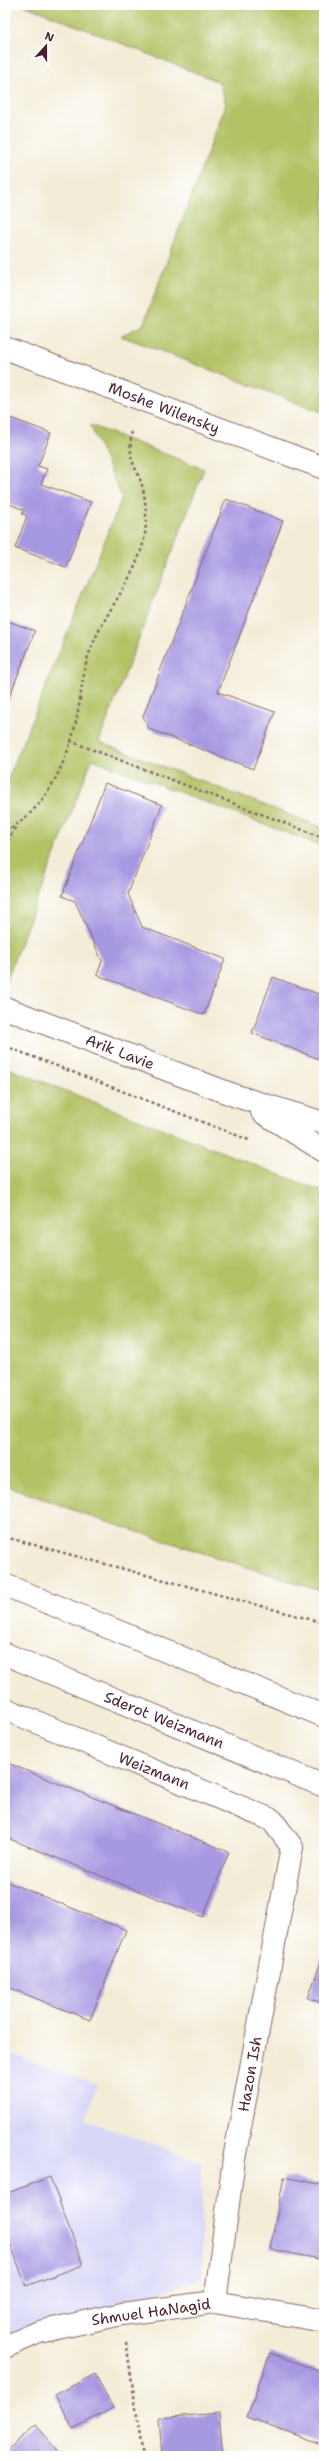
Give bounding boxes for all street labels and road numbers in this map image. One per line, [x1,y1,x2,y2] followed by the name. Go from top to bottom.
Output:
[106,378,222,438] street label: Moshe Wilensky
[83,1030,157,1074] street label: Arik Lavie
[101,1687,227,1753] street label: Sderot Weizmann
[115,1748,193,1794] street label: Weizmann
[234,2035,266,2113] street label: Hazon Ish
[90,2294,212,2330] street label: Shmuel HaNagid

